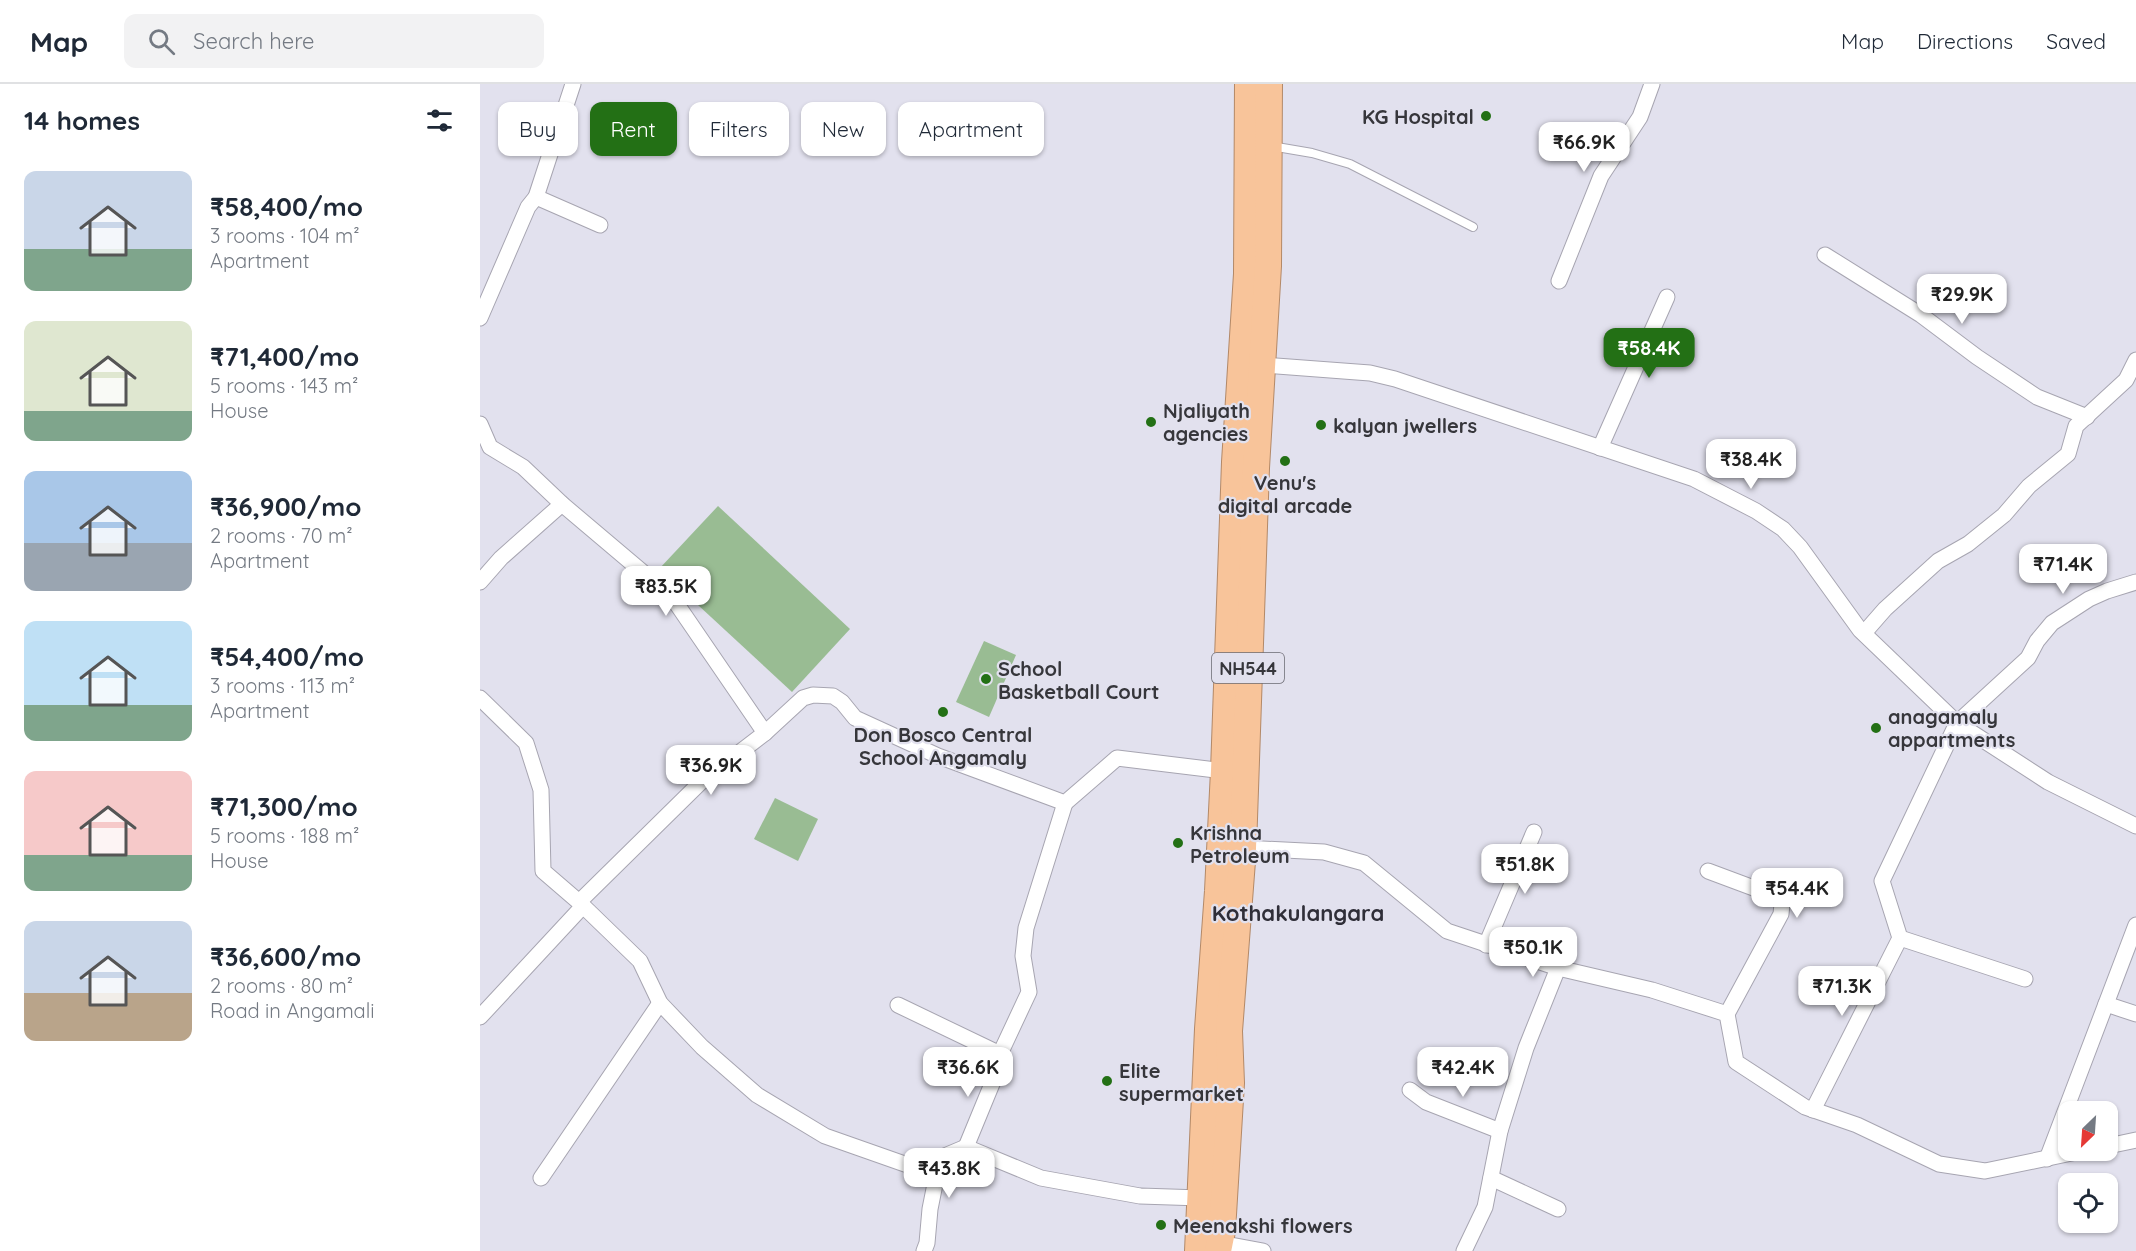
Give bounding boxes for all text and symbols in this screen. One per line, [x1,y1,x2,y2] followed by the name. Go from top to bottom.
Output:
[124,14,544,68] search box
[30,24,88,59] text: Map
[145,25,178,58] icon: search
[193,27,315,55] text: Search here
[1841,28,1884,54] text: Map
[1917,28,2013,54] text: Directions
[2046,28,2106,54] text: Saved
[498,102,578,156] chip: Buy
[590,102,677,156] chip: Rent
[689,102,789,156] chip: Filters
[801,102,886,156] chip: New
[898,102,1044,156] chip: Apartment
[24,104,140,137] text: 14 homes
[423,104,456,137] icon: filters
[1362,104,1474,129] place label: KG Hospital
[1479,109,1493,123] marker: KG Hospital
[1535,122,1633,173] pin: ₹66.9K
[1553,129,1615,154] text: ₹66.9K
[210,190,363,223] text: ₹58,400/mo
[72,195,144,267] icon: home
[210,223,360,248] text: 3 rooms · 104 m²
[210,248,310,273] text: Apartment
[1913,274,2011,325] pin: ₹29.9K
[1931,281,1993,306] text: ₹29.9K
[1600,328,1698,379] pin: ₹58.4K
[1618,335,1680,360] text: ₹58.4K
[210,340,359,373] text: ₹71,400/mo
[72,345,144,417] icon: home
[210,373,358,398] text: 5 rooms · 143 m²
[210,398,269,423] text: House
[1163,398,1250,446] place label: Njaliyath agencies
[1333,413,1477,438] place label: kalyan jwellers
[1144,415,1158,429] marker: Njaliyath agencies
[1314,418,1328,432] marker: kalyan jwellers
[1702,439,1800,490] pin: ₹38.4K
[1720,446,1782,471] text: ₹38.4K
[1278,454,1292,468] marker: Venu's digital arcade
[1218,470,1352,518] place label: Venu's digital arcade
[210,490,362,523] text: ₹36,900/mo
[72,495,144,567] icon: home
[210,523,353,548] text: 2 rooms · 70 m²
[2014,544,2112,595] pin: ₹71.4K
[210,548,310,573] text: Apartment
[2033,551,2093,576] text: ₹71.4K
[617,566,715,617] pin: ₹83.5K
[635,573,697,598] text: ₹83.5K
[210,640,364,673] text: ₹54,400/mo
[72,645,144,717] icon: home
[1212,653,1284,683] road number: NH544
[998,656,1159,704] place label: School Basketball Court
[979,672,993,686] marker: School Basketball Court
[210,673,355,698] text: 3 rooms · 113 m²
[210,698,310,723] text: Apartment
[1888,704,2015,752] place label: anagamaly appartments
[936,705,950,719] marker: Don Bosco Central School Angamaly
[1869,721,1883,735] marker: anagamaly appartments
[854,722,1032,770] place label: Don Bosco Central School Angamaly
[662,745,760,796] pin: ₹36.9K
[680,752,742,777] text: ₹36.9K
[210,790,358,823] text: ₹71,300/mo
[72,795,144,867] icon: home
[1190,820,1290,868] place label: Krishna Petroleum
[210,823,359,848] text: 5 rooms · 188 m²
[1171,836,1185,850] marker: Krishna Petroleum
[1476,844,1574,895] pin: ₹51.8K
[210,848,269,873] text: House
[1495,851,1555,876] text: ₹51.8K
[1748,868,1846,919] pin: ₹54.4K
[1765,875,1829,900] text: ₹54.4K
[1212,899,1384,927] district label: Kothakulangara
[1484,927,1582,978] pin: ₹50.1K
[1503,934,1563,959] text: ₹50.1K
[210,940,361,973] text: ₹36,600/mo
[72,945,144,1017] icon: home
[1793,966,1891,1017] pin: ₹71.3K
[210,973,353,998] text: 2 rooms · 80 m²
[1812,973,1872,998] text: ₹71.3K
[210,998,375,1023] text: Road in Angamali
[919,1047,1017,1098] pin: ₹36.6K
[1414,1047,1512,1098] pin: ₹42.4K
[937,1054,999,1079] text: ₹36.6K
[1431,1054,1495,1079] text: ₹42.4K
[1119,1058,1244,1106] place label: Elite supermarket
[1100,1074,1114,1088] marker: Elite supermarket
[2058,1101,2118,1161] north arrow
[2058,1101,2118,1233] map controls
[900,1148,998,1199] pin: ₹43.8K
[918,1155,980,1180] text: ₹43.8K
[2058,1173,2118,1233] button: locate
[1173,1213,1353,1238] place label: Meenakshi flowers
[1154,1218,1168,1232] marker: Meenakshi flowers

